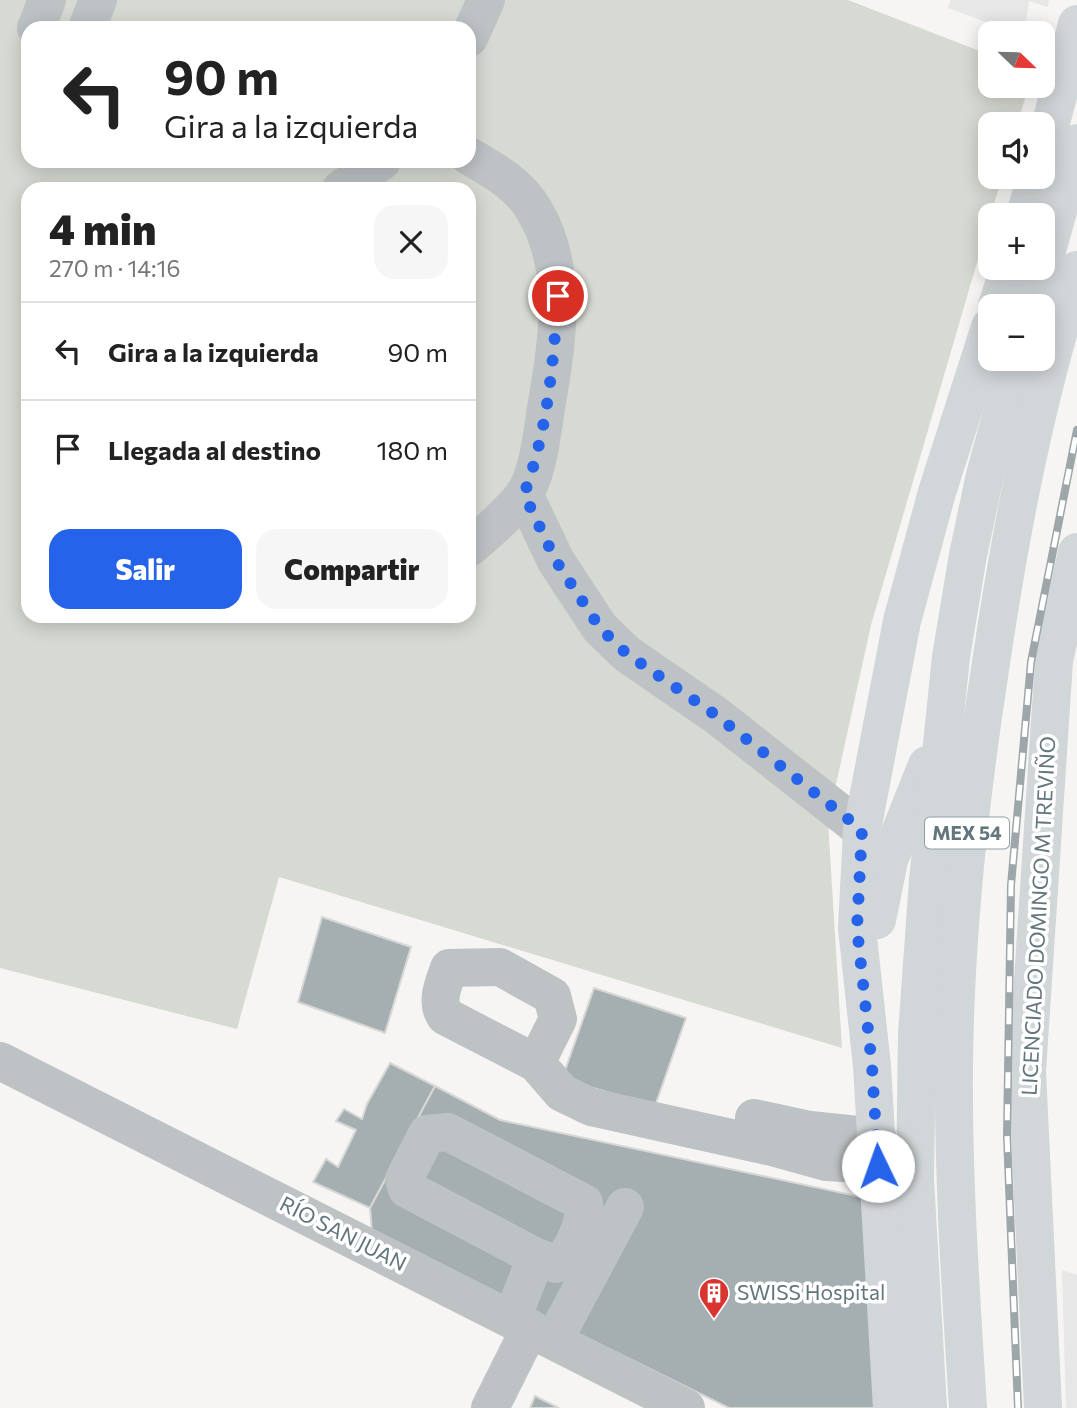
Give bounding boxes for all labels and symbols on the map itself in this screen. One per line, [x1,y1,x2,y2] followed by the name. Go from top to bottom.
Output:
[978,21,1055,98] north arrow
[528,266,588,326] pin
[1016,736,1059,1096] street label: LICENCIADO DOMINGO M TREVIÑO
[925,818,1009,848] road number: MEX 54
[841,1129,915,1203] position arrow
[276,1190,411,1275] street label: RÍO SAN JUAN
[697,1276,731,1320] building icon: SWISS Hospital
[737,1279,885,1304] place label: SWISS Hospital

